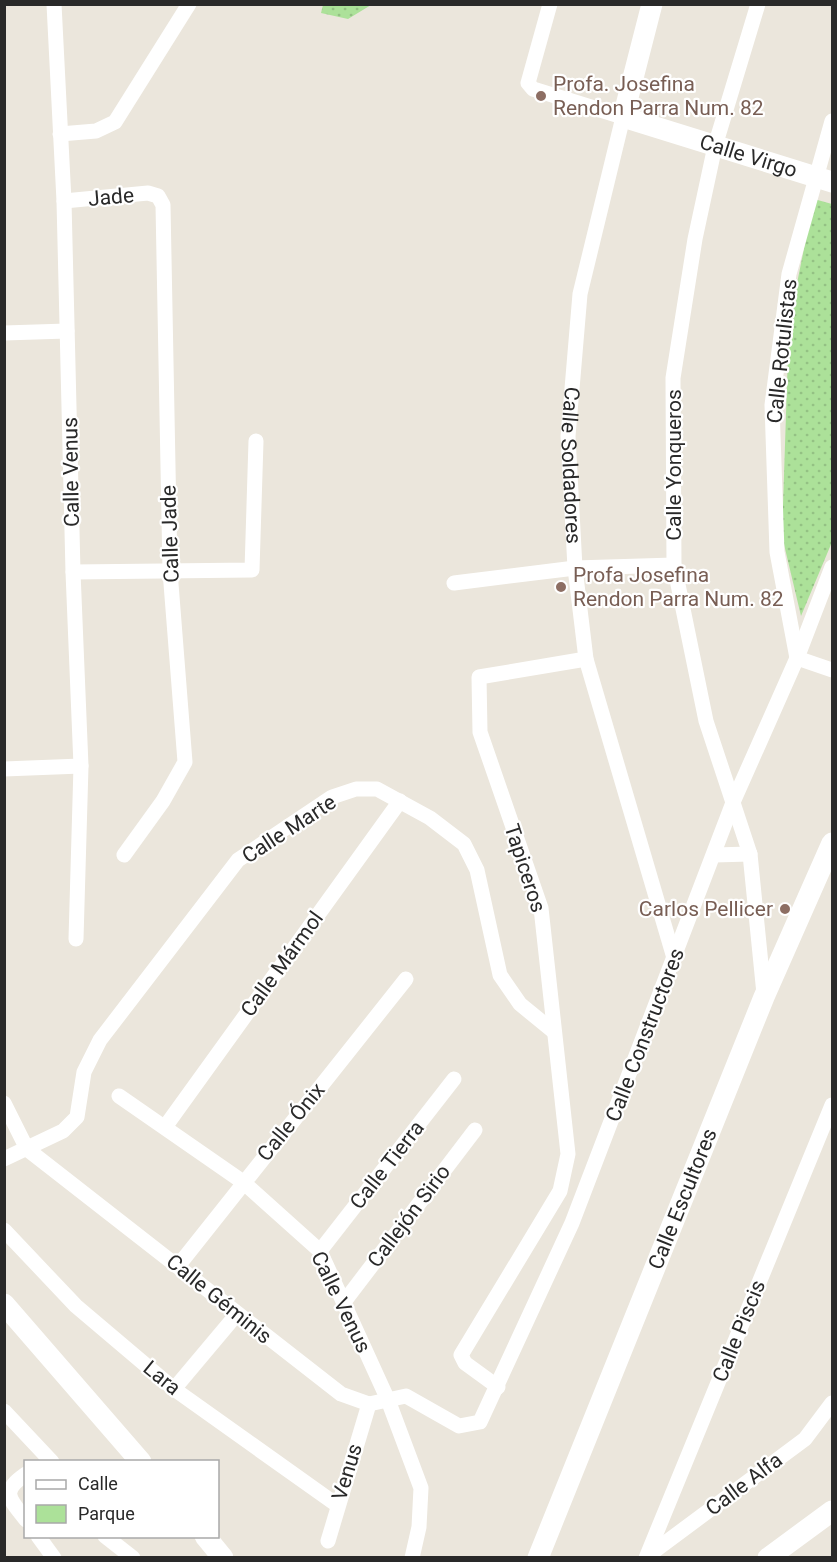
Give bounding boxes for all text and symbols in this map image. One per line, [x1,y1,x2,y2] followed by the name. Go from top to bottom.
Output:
[553,72,764,120] place label: Profa. Josefina Rendon Parra Num. 82
[534,89,548,103] marker: Profa. Josefina Rendon Parra Num. 82
[697,130,800,182] street label: Calle Virgo
[87,183,135,211] street label: Jade
[762,278,802,424] street label: Calle Rotulistas
[556,386,586,544] street label: Calle Soldadores
[662,389,686,541] street label: Calle Yonqueros
[58,417,84,527] street label: Calle Venus
[156,485,184,583] street label: Calle Jade
[573,563,784,611] place label: Profa Josefina Rendon Parra Num. 82
[554,580,568,594] marker: Profa Josefina Rendon Parra Num. 82
[238,790,340,868] street label: Calle Marte
[499,821,551,915] street label: Tapiceros
[639,897,773,921] place label: Carlos Pellicer
[778,902,792,916] marker: Carlos Pellicer
[236,907,328,1021] street label: Calle Mármol
[601,945,689,1125] street label: Calle Constructores
[252,1078,330,1166] street label: Calle Ónix
[345,1116,429,1214] street label: Calle Tierra
[644,1125,722,1273] street label: Calle Escultores
[363,1160,455,1272] street label: Callejón Sirio
[306,1247,376,1357] street label: Calle Venus
[162,1249,276,1349] street label: Calle Géminis
[708,1277,770,1385] street label: Calle Piscis
[139,1356,185,1400] street label: Lara
[327,1441,367,1503] street label: Venus
[701,1448,787,1520] street label: Calle Alfa
[24,1460,219,1538] legend
[78,1473,118,1494] text: Calle
[78,1503,135,1524] text: Parque

